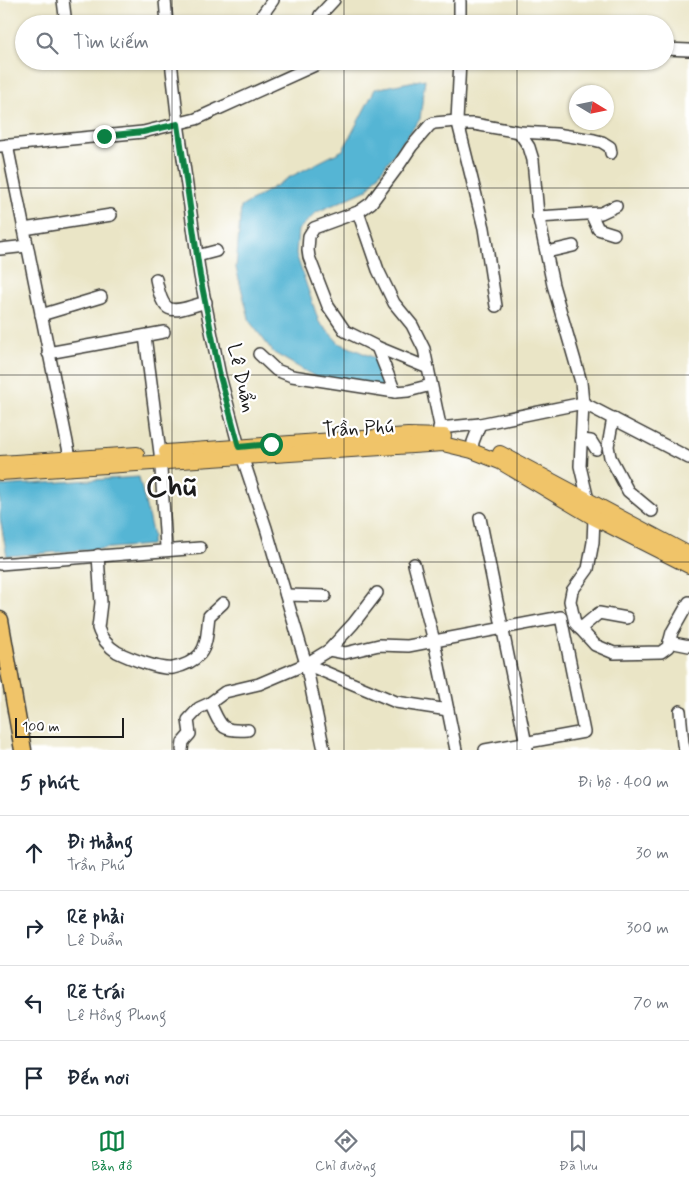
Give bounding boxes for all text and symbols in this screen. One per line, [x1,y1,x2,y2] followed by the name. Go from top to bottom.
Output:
[15,15,674,70] search box
[33,29,61,57] icon: search
[73,30,149,55] text: Tìm kiếm
[569,85,614,130] north arrow
[93,125,116,148] route end
[220,341,262,415] street label: Lê Duẩn
[321,414,395,444] street label: Trần Phú
[260,433,283,456] route start
[146,468,197,507] district label: Chũ
[15,715,124,738] scale bar
[22,718,60,736] text: 100 m
[20,769,80,797] text: 5 phút
[577,772,669,793] text: Đi bộ · 400 m
[67,830,133,855] text: Đi thẳng
[20,839,48,867] icon: ahead
[636,843,669,864] text: 30 m
[67,855,124,876] text: Trần Phú
[67,905,124,930] text: Rẽ phải
[20,914,48,942] icon: right
[626,918,669,939] text: 300 m
[67,930,123,951] text: Lê Duẩn
[67,980,125,1005] text: Rẽ trái
[20,989,48,1017] icon: left
[633,993,669,1014] text: 70 m
[67,1005,166,1026] text: Lê Hồng Phong
[20,1064,48,1092] icon: arrive
[67,1066,129,1091] text: Đến nơi
[91,1127,132,1175] tab: Bản đồ
[315,1127,376,1175] tab: Chỉ đường
[559,1127,598,1175] tab: Đã lưu

